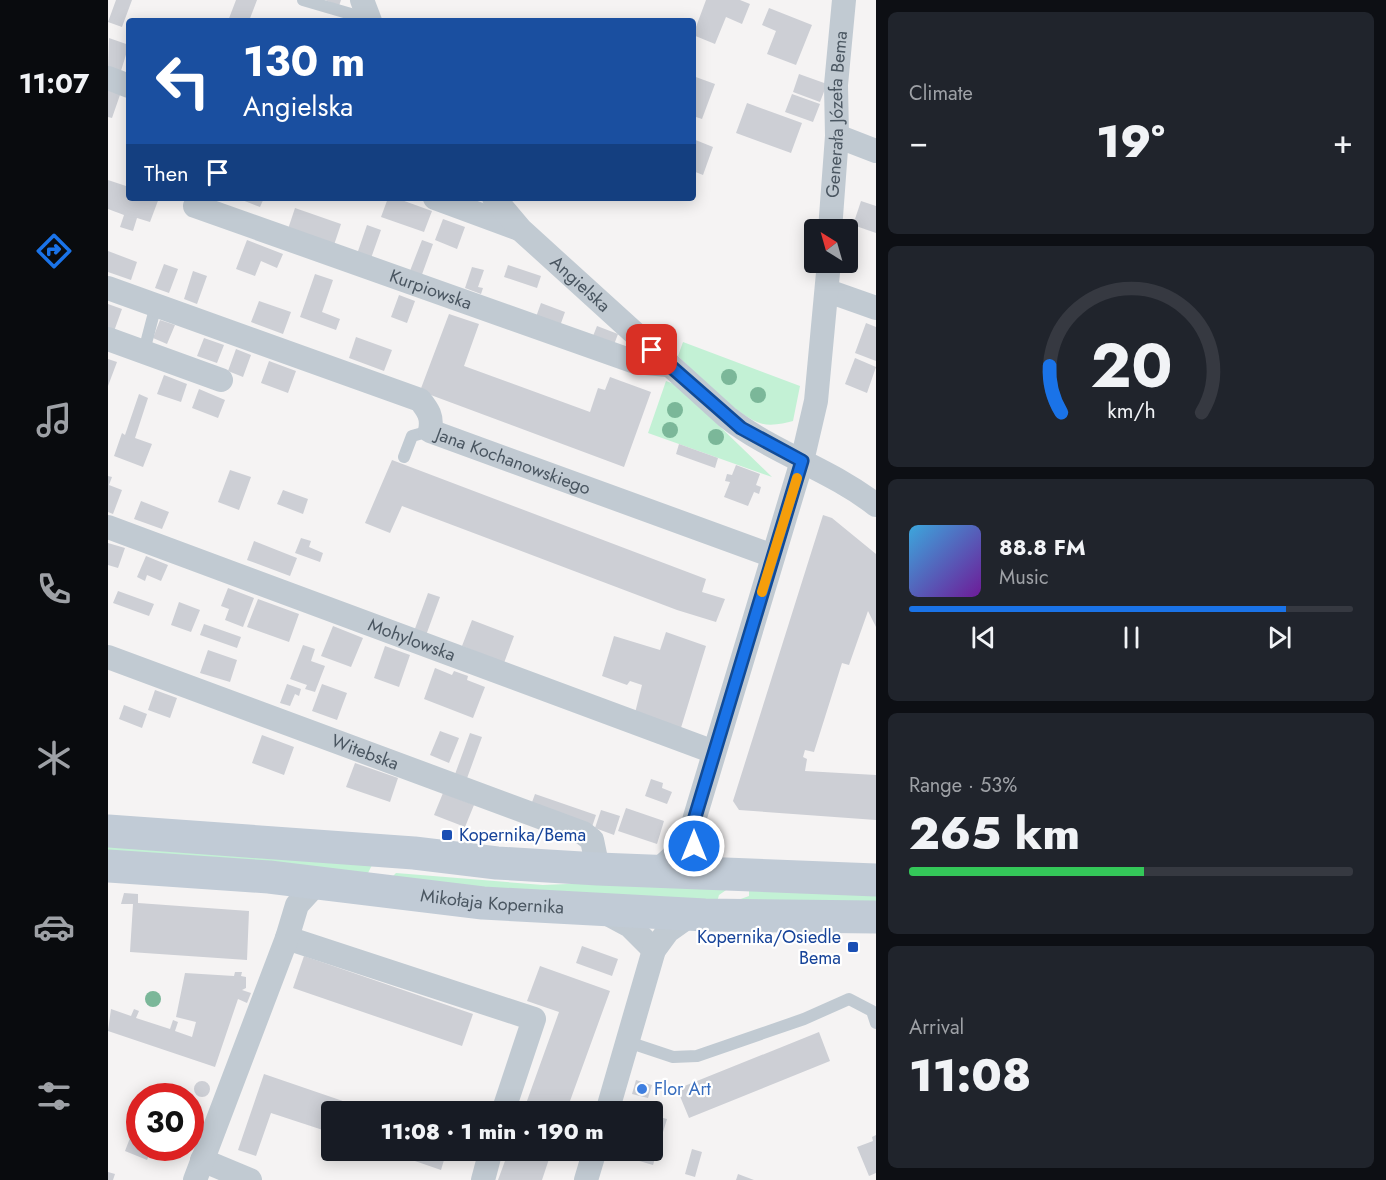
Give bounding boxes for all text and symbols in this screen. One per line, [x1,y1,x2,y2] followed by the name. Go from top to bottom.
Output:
[819,30,854,199] street label: Generała Józefa Bema
[243,31,365,92] text: 130 m
[144,42,222,120] icon: left
[19,64,89,103] text: 11:07
[909,79,973,108] text: Climate
[243,87,353,126] text: Angielska
[1096,109,1165,174] text: 19°
[909,118,928,165] text: −
[1333,118,1353,165] text: +
[201,156,234,189] icon: arrive
[144,157,189,189] text: Then
[804,219,858,273] north arrow
[804,219,858,273] map controls
[33,230,75,272] icon: directions
[544,250,616,318] street label: Angielska
[386,263,475,316] street label: Kurpiowska
[1090,321,1172,411] text: 20
[626,324,677,375] pin
[635,333,668,366] icon: arrive
[1107,396,1155,427] text: km/h
[33,399,75,441] icon: music
[430,420,594,502] street label: Jana Kochanowskiego
[999,531,1086,563] text: 88.8 FM
[999,563,1049,592] text: Music
[33,568,75,610] icon: phone
[364,612,459,668] street label: Mohylowska
[967,621,1000,654] icon: previous
[1115,621,1148,654] icon: pause
[1263,621,1296,654] icon: next
[327,728,402,777] street label: Witebska
[33,737,75,779] icon: climate
[909,771,1017,800] text: Range · 53%
[909,801,1080,866] text: 265 km
[662,814,726,878] position arrow
[459,822,586,848] place label: Kopernika/Bema
[440,828,454,842] marker: Kopernika/Bema
[419,882,565,920] street label: Mikołaja Kopernika
[33,906,75,948] icon: car
[697,924,841,971] place label: Kopernika/Osiedle Bema
[846,940,860,954] marker: Kopernika/Osiedle Bema
[909,1013,964,1042] text: Arrival
[909,1043,1031,1108] text: 11:08
[33,1075,75,1117] icon: filters
[654,1076,712,1102] place label: Flor Art
[635,1082,649,1096] marker: Flor Art
[126,1083,204,1161] speed limit sign: 30
[380,1115,604,1147] text: 11:08 · 1 min · 190 m

